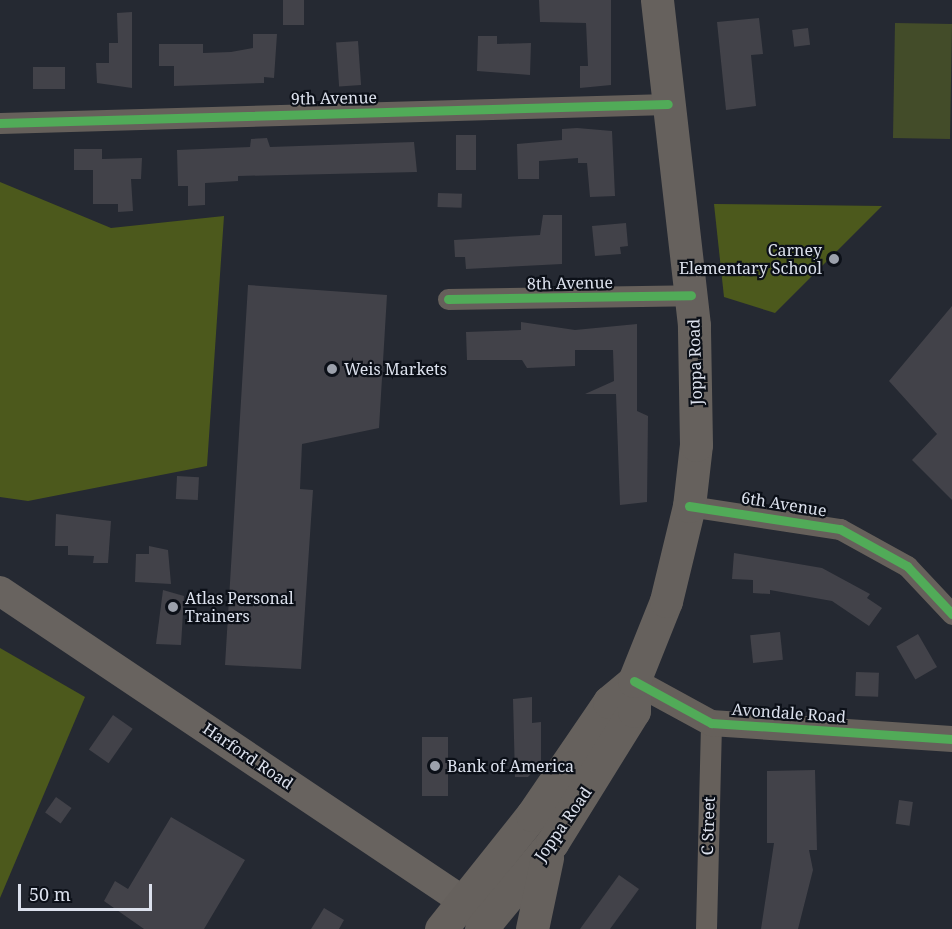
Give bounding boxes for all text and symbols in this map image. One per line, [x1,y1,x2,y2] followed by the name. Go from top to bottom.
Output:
[291,88,377,108] street label: 9th Avenue
[679,240,822,278] place label: Carney Elementary School
[827,252,841,266] marker: Carney Elementary School
[527,273,613,293] street label: 8th Avenue
[684,319,706,405] street label: Joppa Road
[344,359,447,379] place label: Weis Markets
[325,362,339,376] marker: Weis Markets
[740,488,828,520] street label: 6th Avenue
[185,588,294,626] place label: Atlas Personal Trainers
[166,600,180,614] marker: Atlas Personal Trainers
[731,699,847,727] street label: Avondale Road
[199,719,297,793] street label: Harford Road
[447,756,574,776] place label: Bank of America
[428,759,442,773] marker: Bank of America
[530,783,596,865] street label: Joppa Road
[697,796,719,856] street label: C Street
[21,872,154,910] scale bar
[29,882,71,906] text: 50 m

